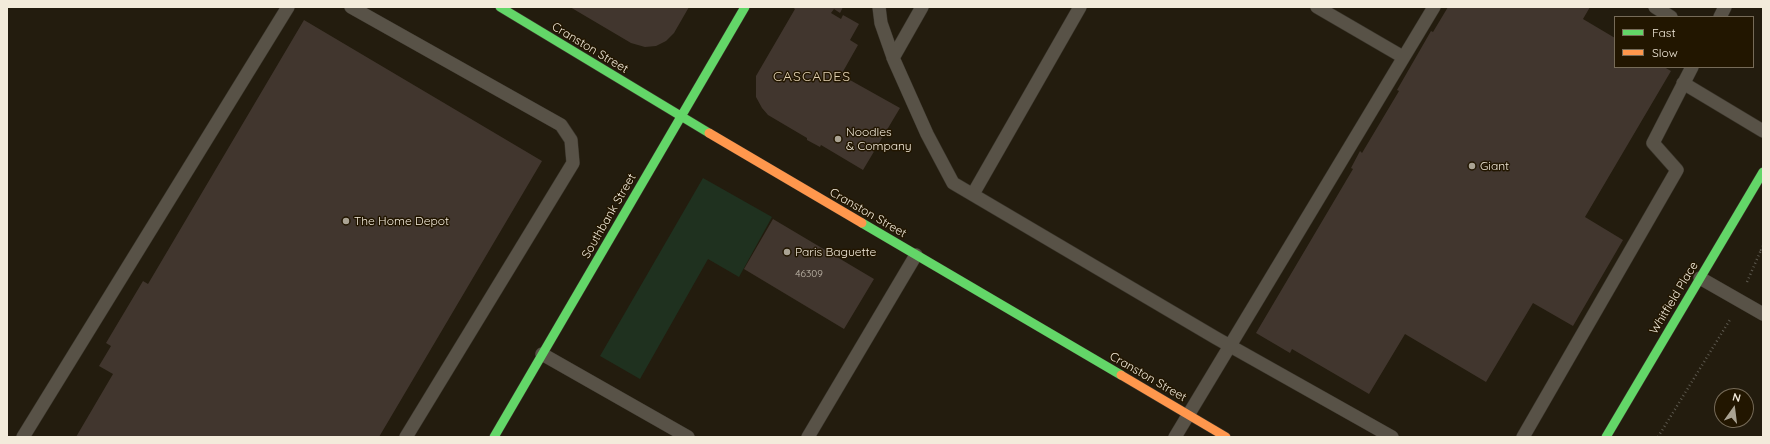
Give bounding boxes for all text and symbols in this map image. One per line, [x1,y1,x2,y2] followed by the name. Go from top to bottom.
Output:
[1614,16,1754,68] legend
[549,20,631,76] street label: Cranston Street
[1652,25,1676,40] text: Fast
[1652,45,1678,60] text: Slow
[773,69,851,85] district label: CASCADES
[846,125,912,153] place label: Noodles & Company
[833,134,843,144] marker: Noodles & Company
[1480,159,1509,173] place label: Giant
[1467,161,1477,171] marker: Giant
[579,171,639,261] street label: Southbank Street
[827,185,909,241] street label: Cranston Street
[354,214,449,228] place label: The Home Depot
[341,216,351,226] marker: The Home Depot
[795,245,876,259] place label: Paris Baguette
[782,247,792,257] marker: Paris Baguette
[1647,259,1701,337] street label: Whitfield Place
[795,268,823,280] house number: 46309
[1107,349,1189,405] street label: Cranston Street
[1714,388,1754,428] north arrow
[1731,390,1742,405] text: N

